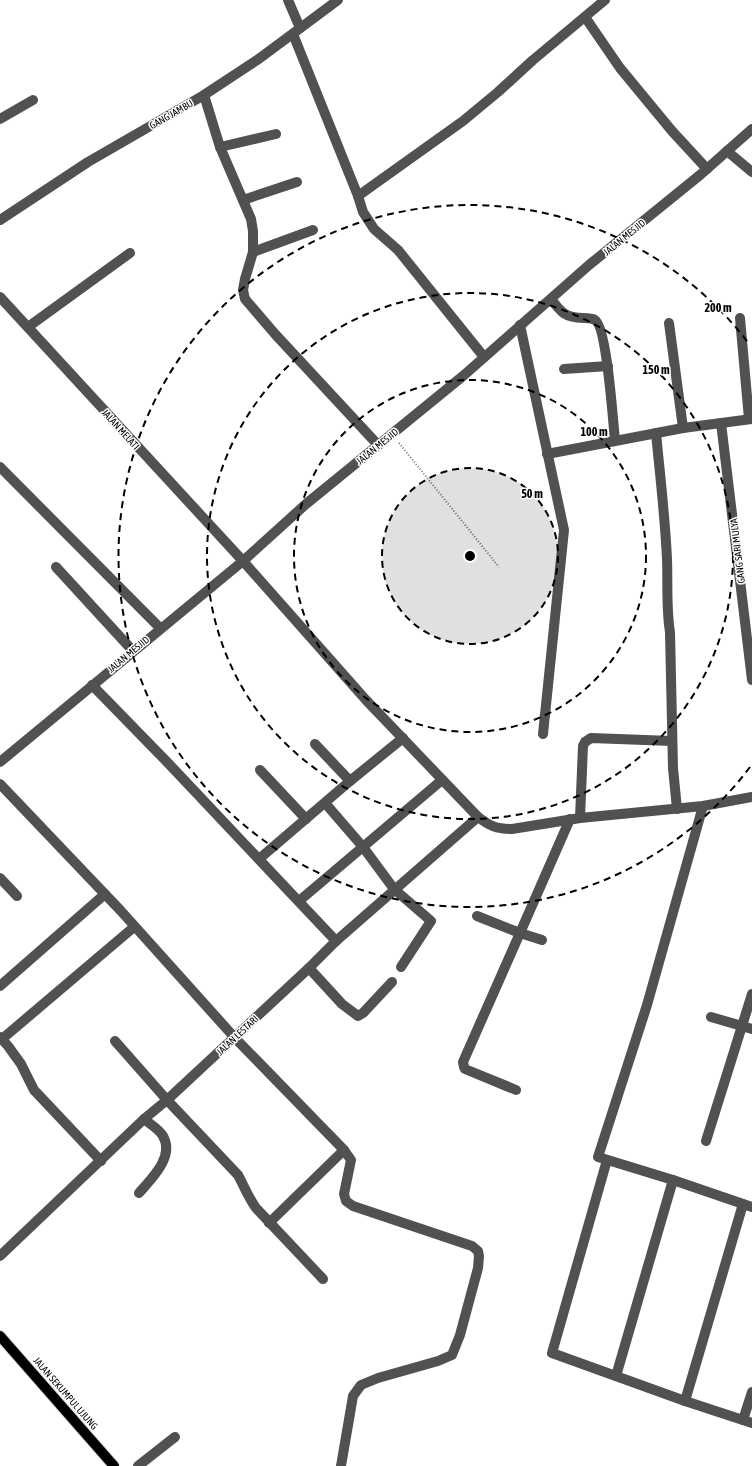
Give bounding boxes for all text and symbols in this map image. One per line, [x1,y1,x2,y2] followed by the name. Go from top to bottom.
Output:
[148,98,195,131] street label: GANG JAMBU
[601,217,648,258] street label: JALAN MESJID
[704,301,732,315] text: 200 m
[642,363,670,377] text: 150 m
[100,407,142,452] street label: JALAN MELATI
[580,425,608,439] text: 100 m
[354,426,401,467] street label: JALAN MESJID
[521,487,543,501] text: 50 m
[728,518,747,584] street label: GANG SARI MULYA
[463,549,477,563] centre of rings
[105,634,152,675] street label: JALAN MESJID
[214,1013,260,1057] street label: JALAN LESTARI
[31,1355,100,1432] street label: JALAN SEKUMPUL UJUNG

